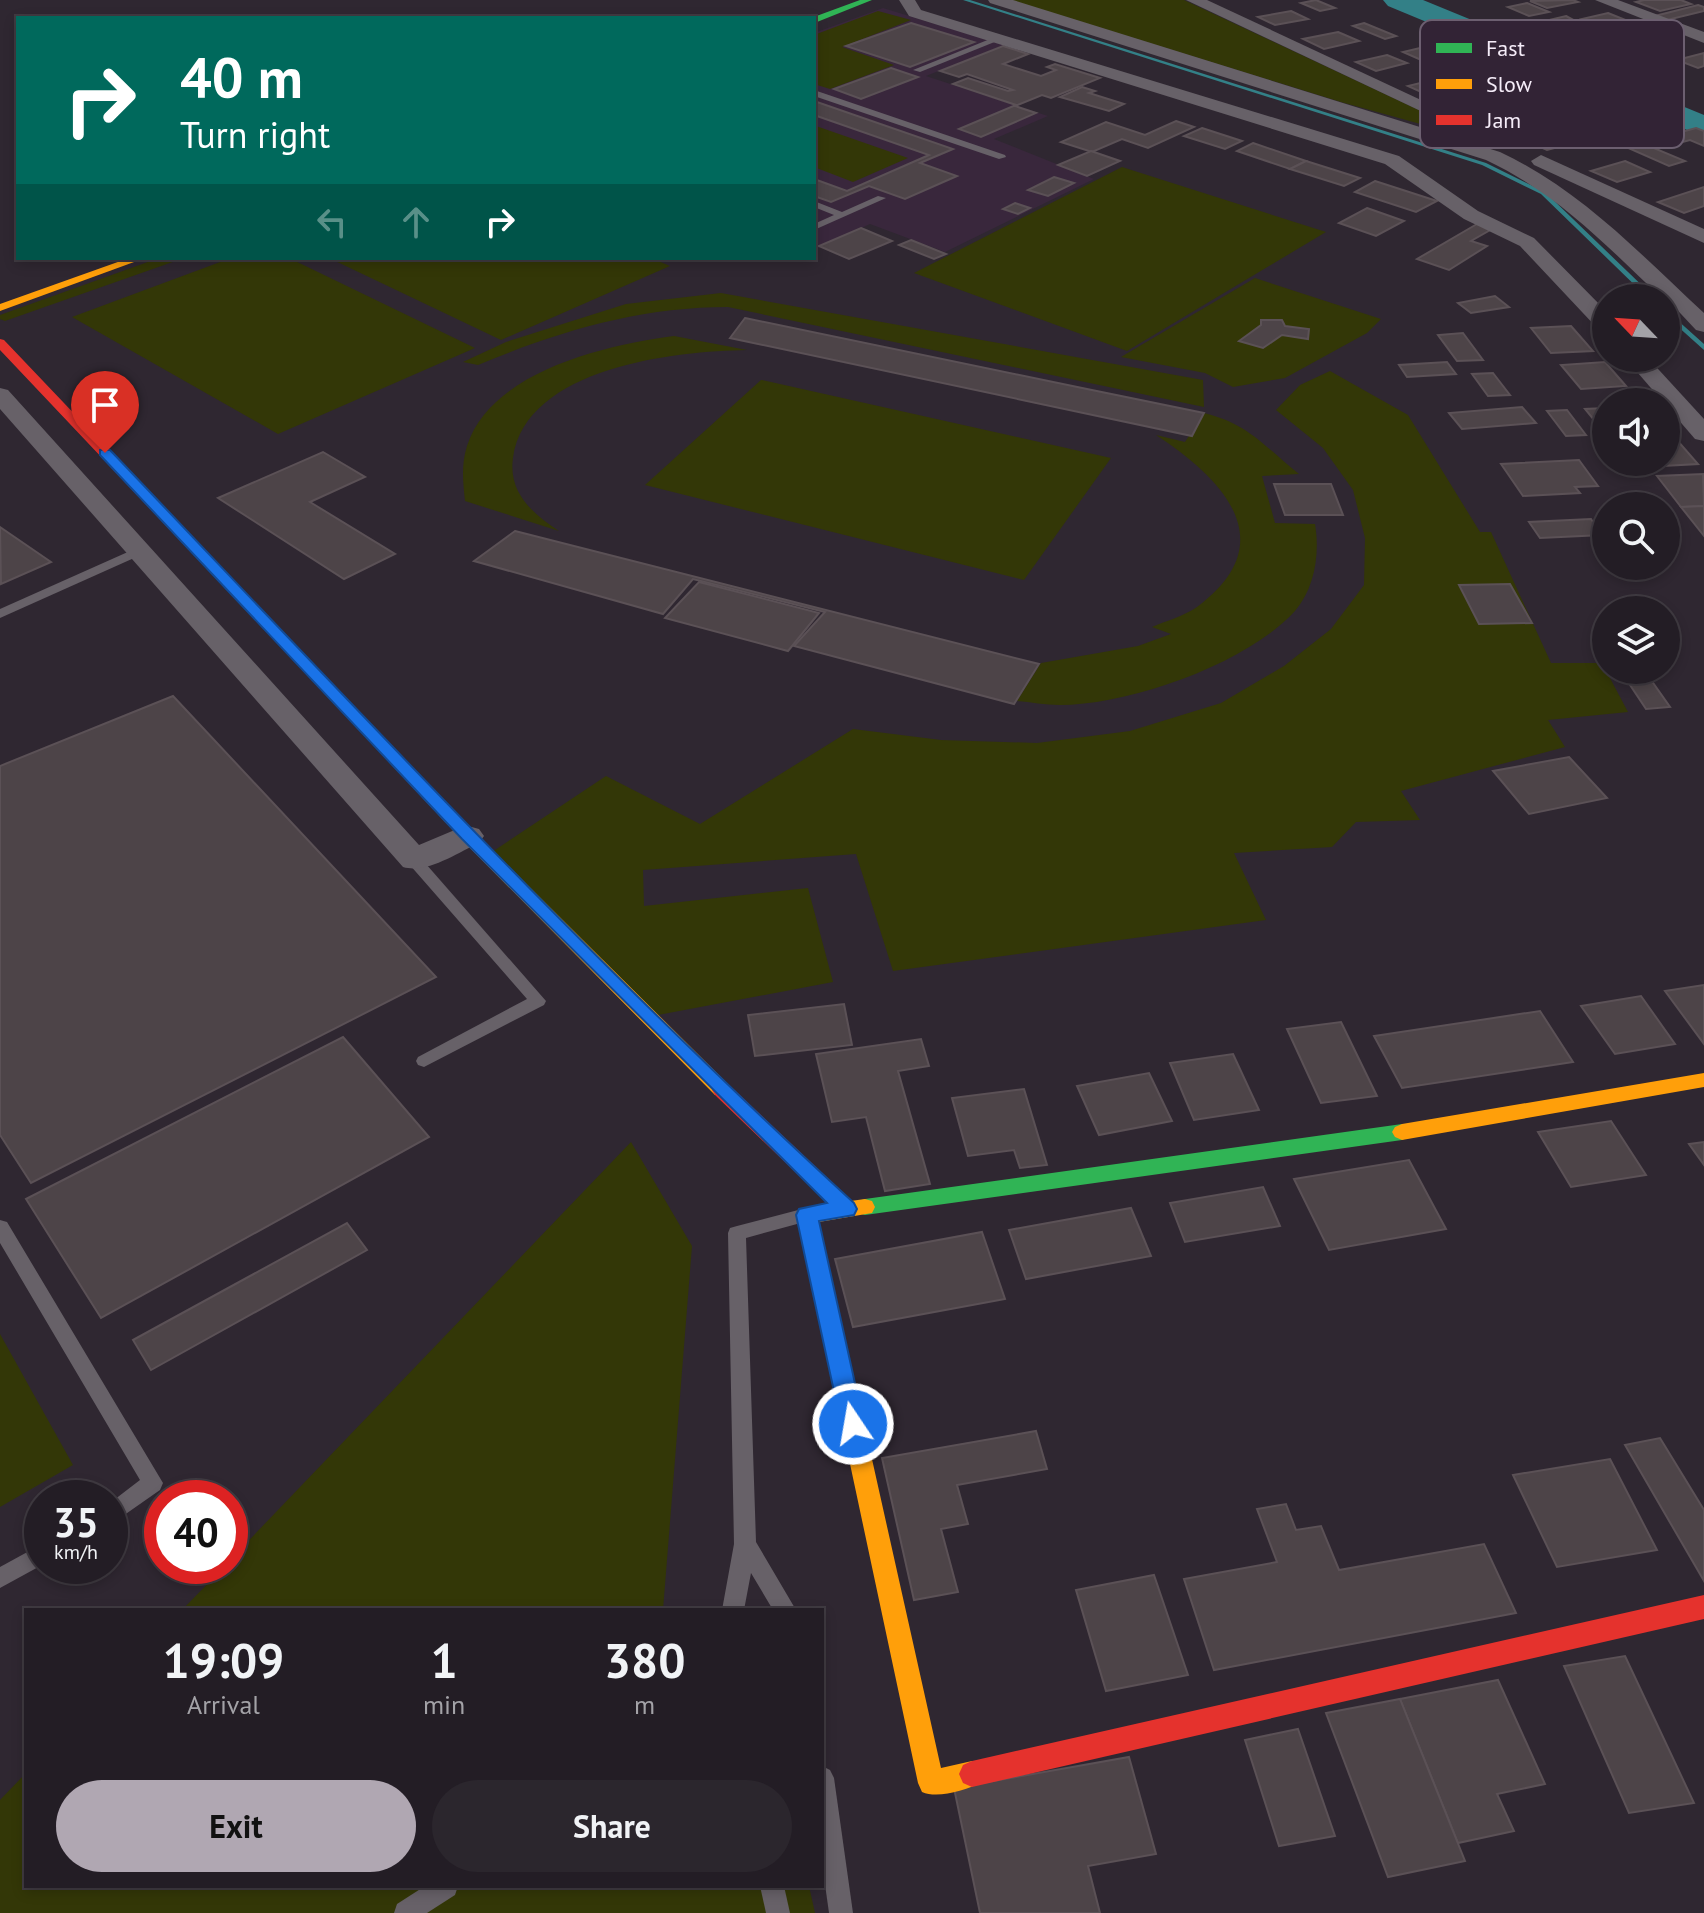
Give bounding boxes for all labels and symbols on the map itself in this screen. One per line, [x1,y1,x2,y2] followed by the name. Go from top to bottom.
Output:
[1420,20,1684,148] legend
[1486,34,1526,62] text: Fast
[1486,70,1532,98] text: Slow
[1485,106,1521,134] text: Jam
[1592,284,1680,372] north arrow
[71,371,139,453] pin
[811,1382,895,1466] position arrow
[144,1480,248,1584] speed limit sign: 40

